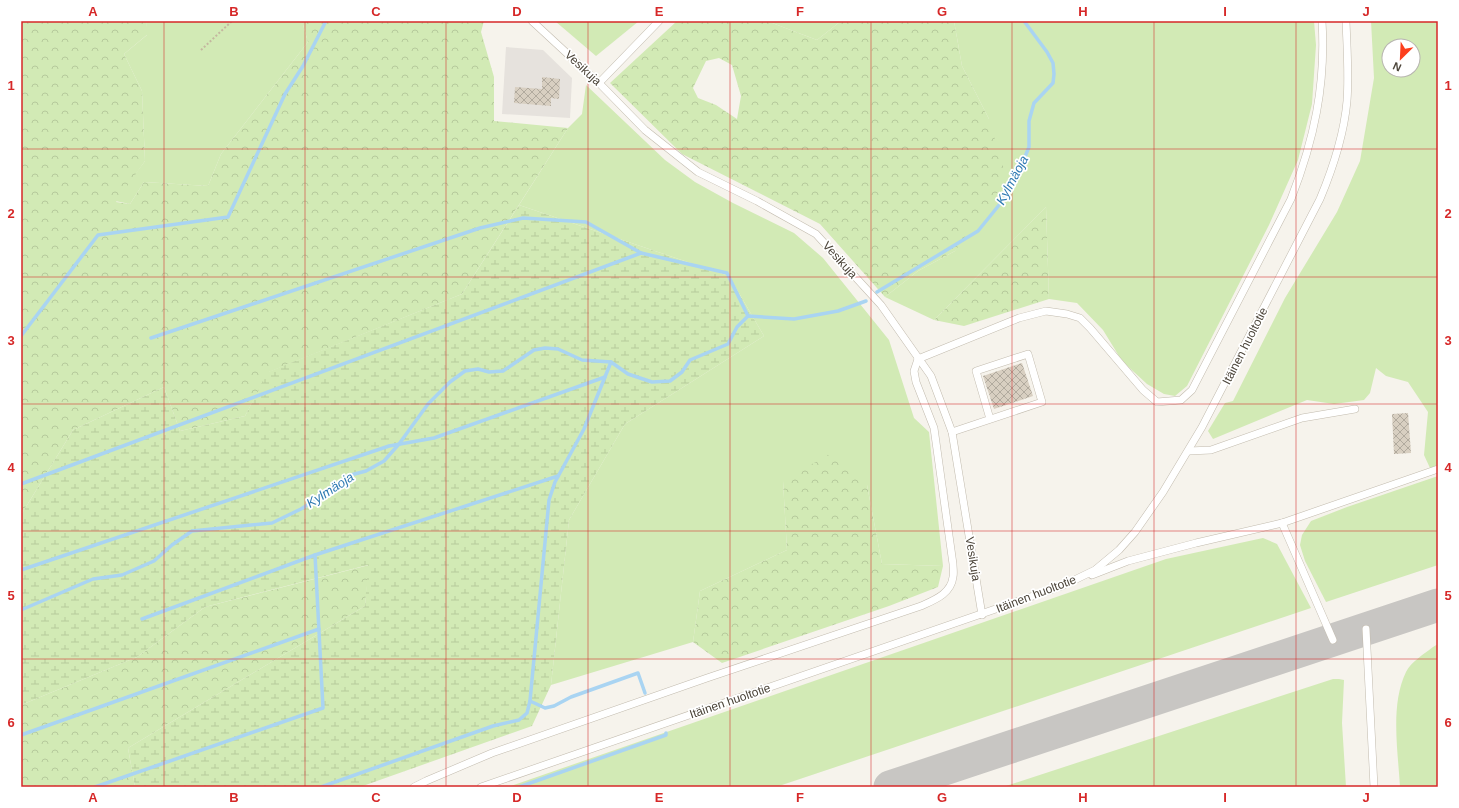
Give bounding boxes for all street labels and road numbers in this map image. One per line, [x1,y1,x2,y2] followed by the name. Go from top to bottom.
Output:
[562,48,604,89] street label: Vesikuja
[820,239,860,282] street label: Vesikuja
[1220,305,1271,387] street label: Itäinen huoltotie
[963,536,983,582] street label: Vesikuja
[994,572,1078,616] street label: Itäinen huoltotie
[688,680,773,721] street label: Itäinen huoltotie

